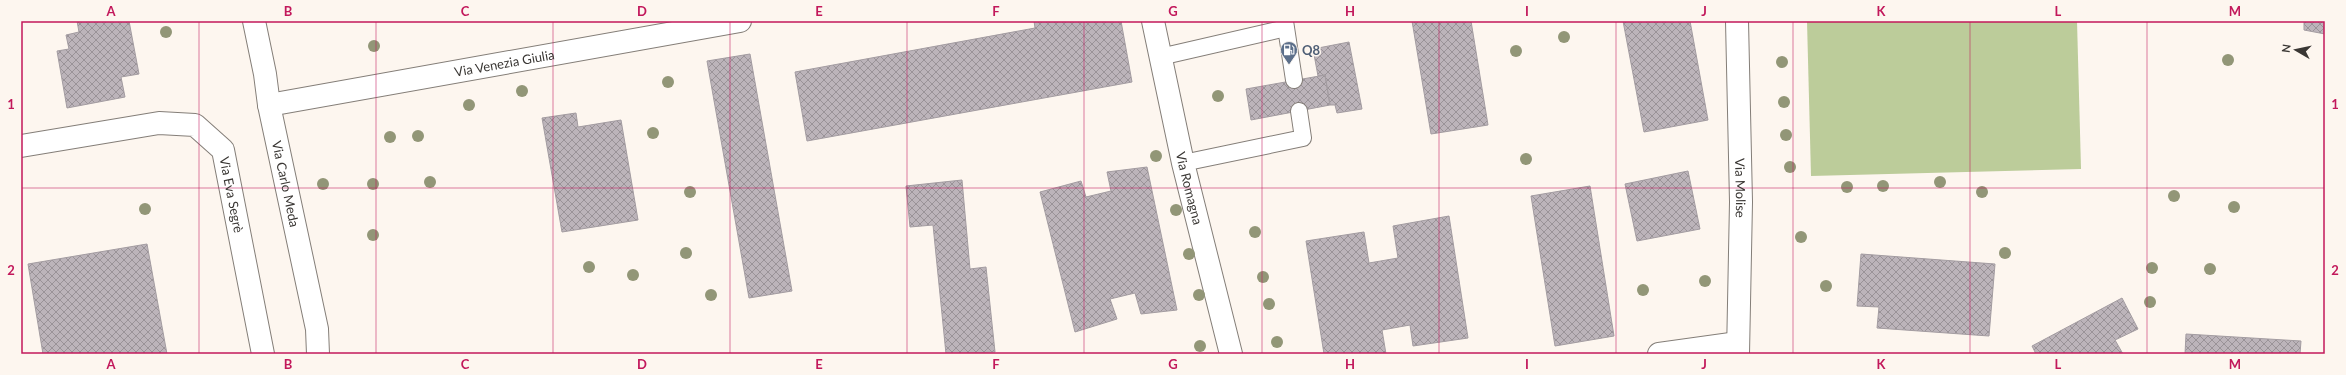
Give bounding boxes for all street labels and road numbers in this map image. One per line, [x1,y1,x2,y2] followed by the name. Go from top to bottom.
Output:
[453,46,556,80] street label: Via Venezia Giulia
[269,139,303,228] street label: Via Carlo Meda
[1173,150,1206,226] street label: Via Romagna
[216,155,247,234] street label: Via Eva Segrè
[1732,158,1749,218] street label: Via Molise

